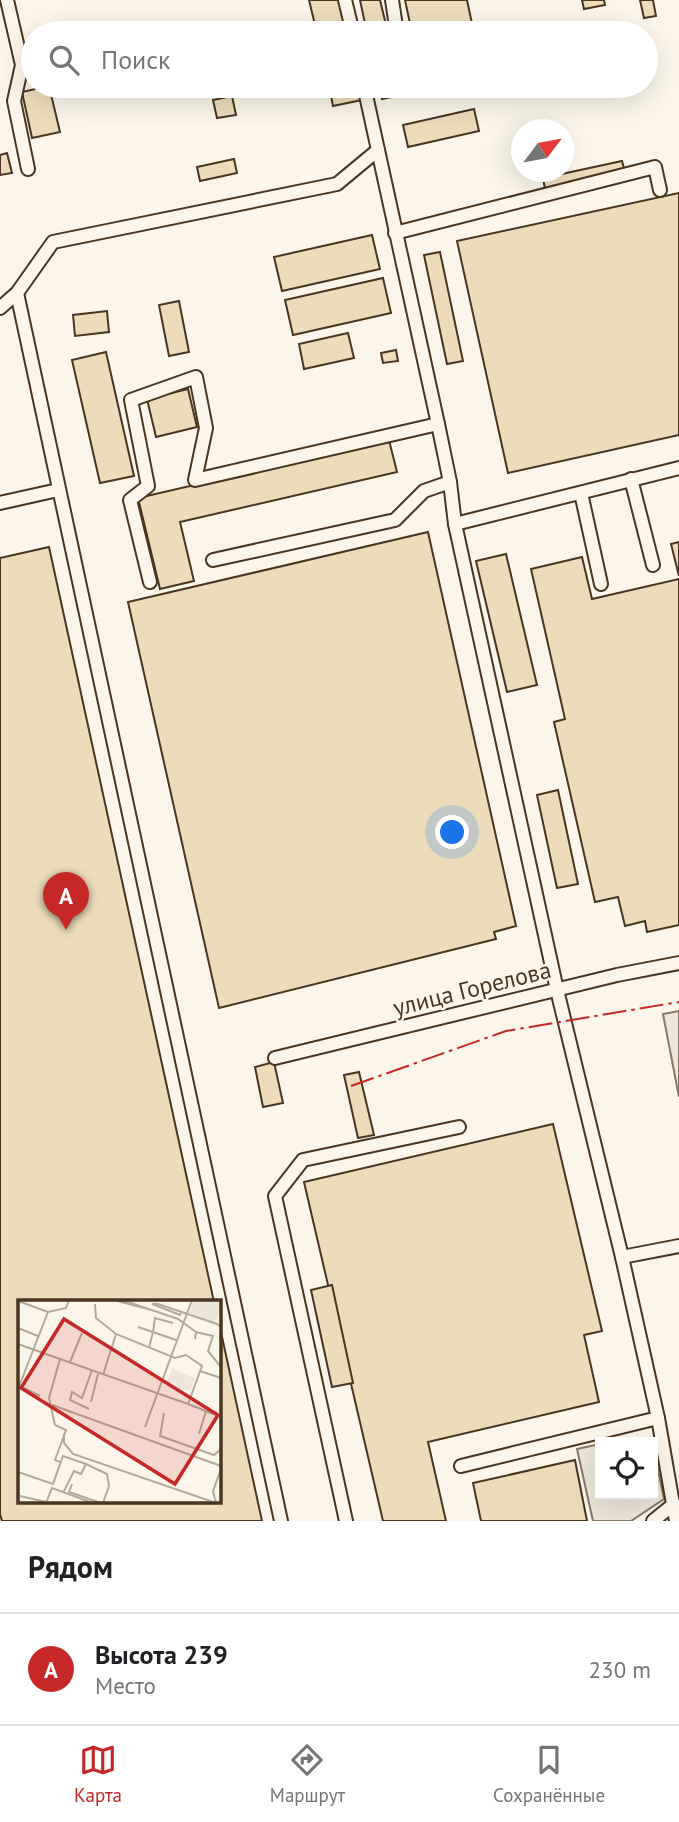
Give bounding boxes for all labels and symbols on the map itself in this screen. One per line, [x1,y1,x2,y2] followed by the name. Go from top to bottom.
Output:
[511,119,574,182] north arrow
[435,815,469,849] your location
[43,872,89,930] pin: A
[390,954,554,1023] street label: улица Горелова
[18,1300,220,1504] inset map

